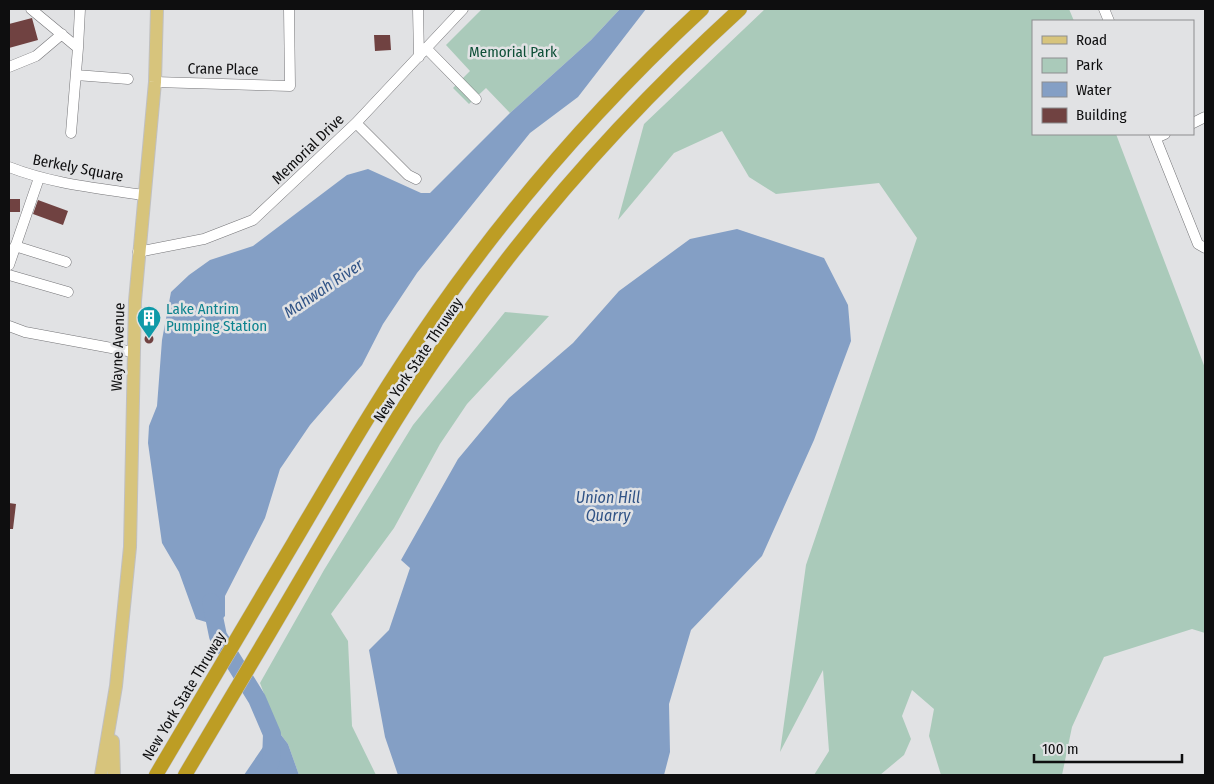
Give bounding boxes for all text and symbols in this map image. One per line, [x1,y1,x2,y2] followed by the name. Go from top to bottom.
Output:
[1032,20,1194,135] legend
[1076,31,1107,49] text: Road
[469,43,557,61] park label: Memorial Park
[1076,56,1103,74] text: Park
[187,59,259,79] street label: Crane Place
[1076,81,1112,99] text: Water
[1076,106,1127,124] text: Building
[268,110,348,188] street label: Memorial Drive
[31,150,125,186] street label: Berkely Square
[280,255,367,322] water label: Mahwah River
[370,294,467,426] street label: New York State Thruway
[166,300,267,335] place label: Lake Antrim Pumping Station
[107,302,129,392] street label: Wayne Avenue
[136,305,162,339] building icon: Lake Antrim Pumping Station
[576,488,640,525] water label: Union Hill Quarry
[139,628,230,763] street label: New York State Thruway
[1034,732,1182,764] scale bar
[1042,740,1079,758] text: 100 m

